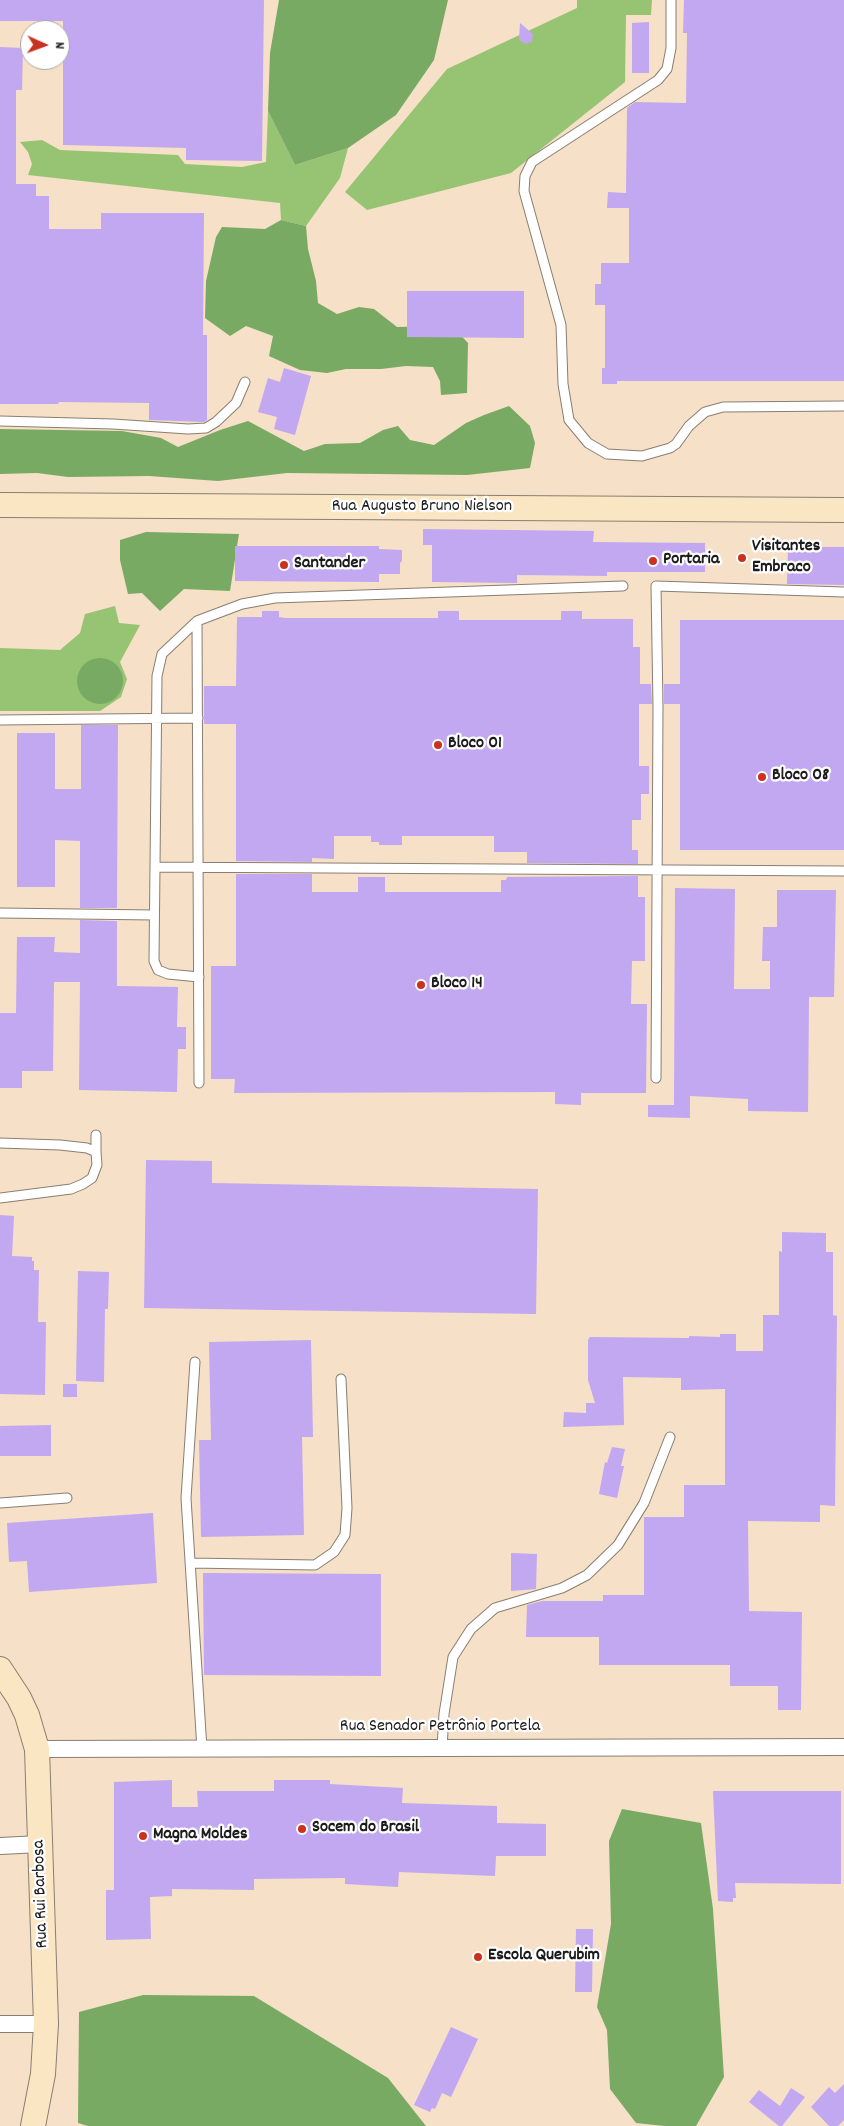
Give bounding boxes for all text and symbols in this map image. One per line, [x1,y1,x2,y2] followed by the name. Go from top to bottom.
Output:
[20,20,70,70] north arrow
[49,42,69,49] text: N
[332,497,512,519] street label: Rua Augusto Bruno Nielson
[752,537,820,580] place label: Visitantes Embraco
[663,550,719,572] place label: Portaria
[736,552,748,564] marker: Visitantes Embraco
[294,554,365,576] place label: Santander
[647,555,659,567] marker: Portaria
[278,559,290,571] marker: Santander
[448,734,502,756] place label: Bloco 01
[432,739,444,751] marker: Bloco 01
[772,766,829,788] place label: Bloco 08
[756,771,768,783] marker: Bloco 08
[431,974,483,996] place label: Bloco 14
[415,979,427,991] marker: Bloco 14
[340,1717,540,1739] street label: Rua Senador Petrônio Portela
[312,1818,419,1840] place label: Socem do Brasil
[296,1823,308,1835] marker: Socem do Brasil
[153,1825,248,1847] place label: Magna Moldes
[137,1830,149,1842] marker: Magna Moldes
[29,1839,55,1949] street label: Rua Rui Barbosa
[488,1946,600,1968] place label: Escola Querubim
[472,1951,484,1963] marker: Escola Querubim

